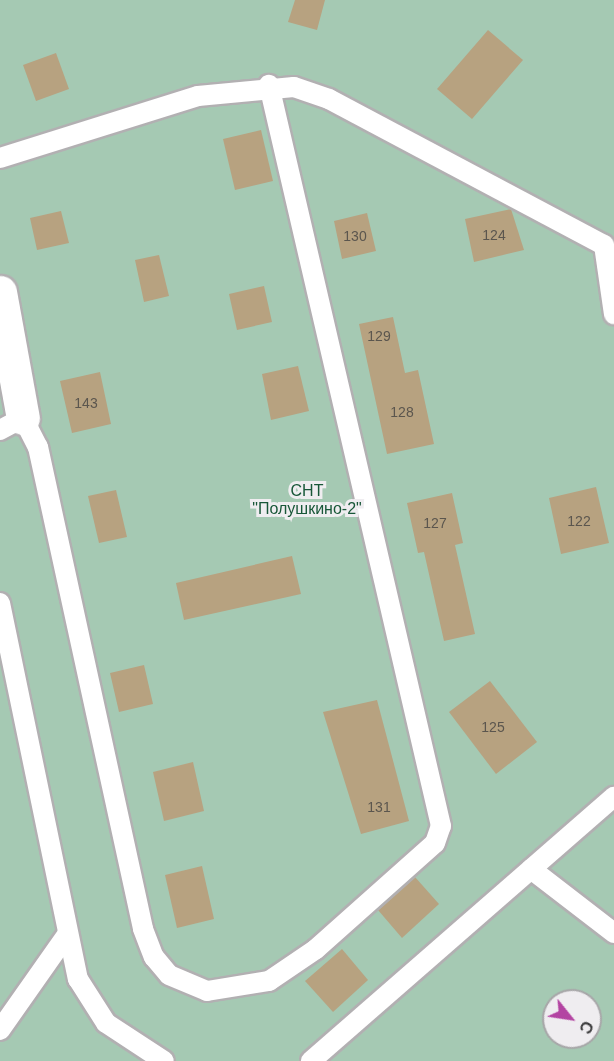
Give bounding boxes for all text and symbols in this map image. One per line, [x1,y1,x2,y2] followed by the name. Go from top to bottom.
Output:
[482,227,506,243] house number: 124
[343,228,367,244] house number: 130
[367,328,391,344] house number: 129
[74,395,98,411] house number: 143
[390,404,414,420] house number: 128
[252,481,362,519] park label: СНТ "Полушкино-2"
[567,513,591,529] house number: 122
[423,515,447,531] house number: 127
[481,719,505,735] house number: 125
[367,799,391,815] house number: 131
[542,989,602,1049] north arrow
[576,1018,597,1037] text: С

